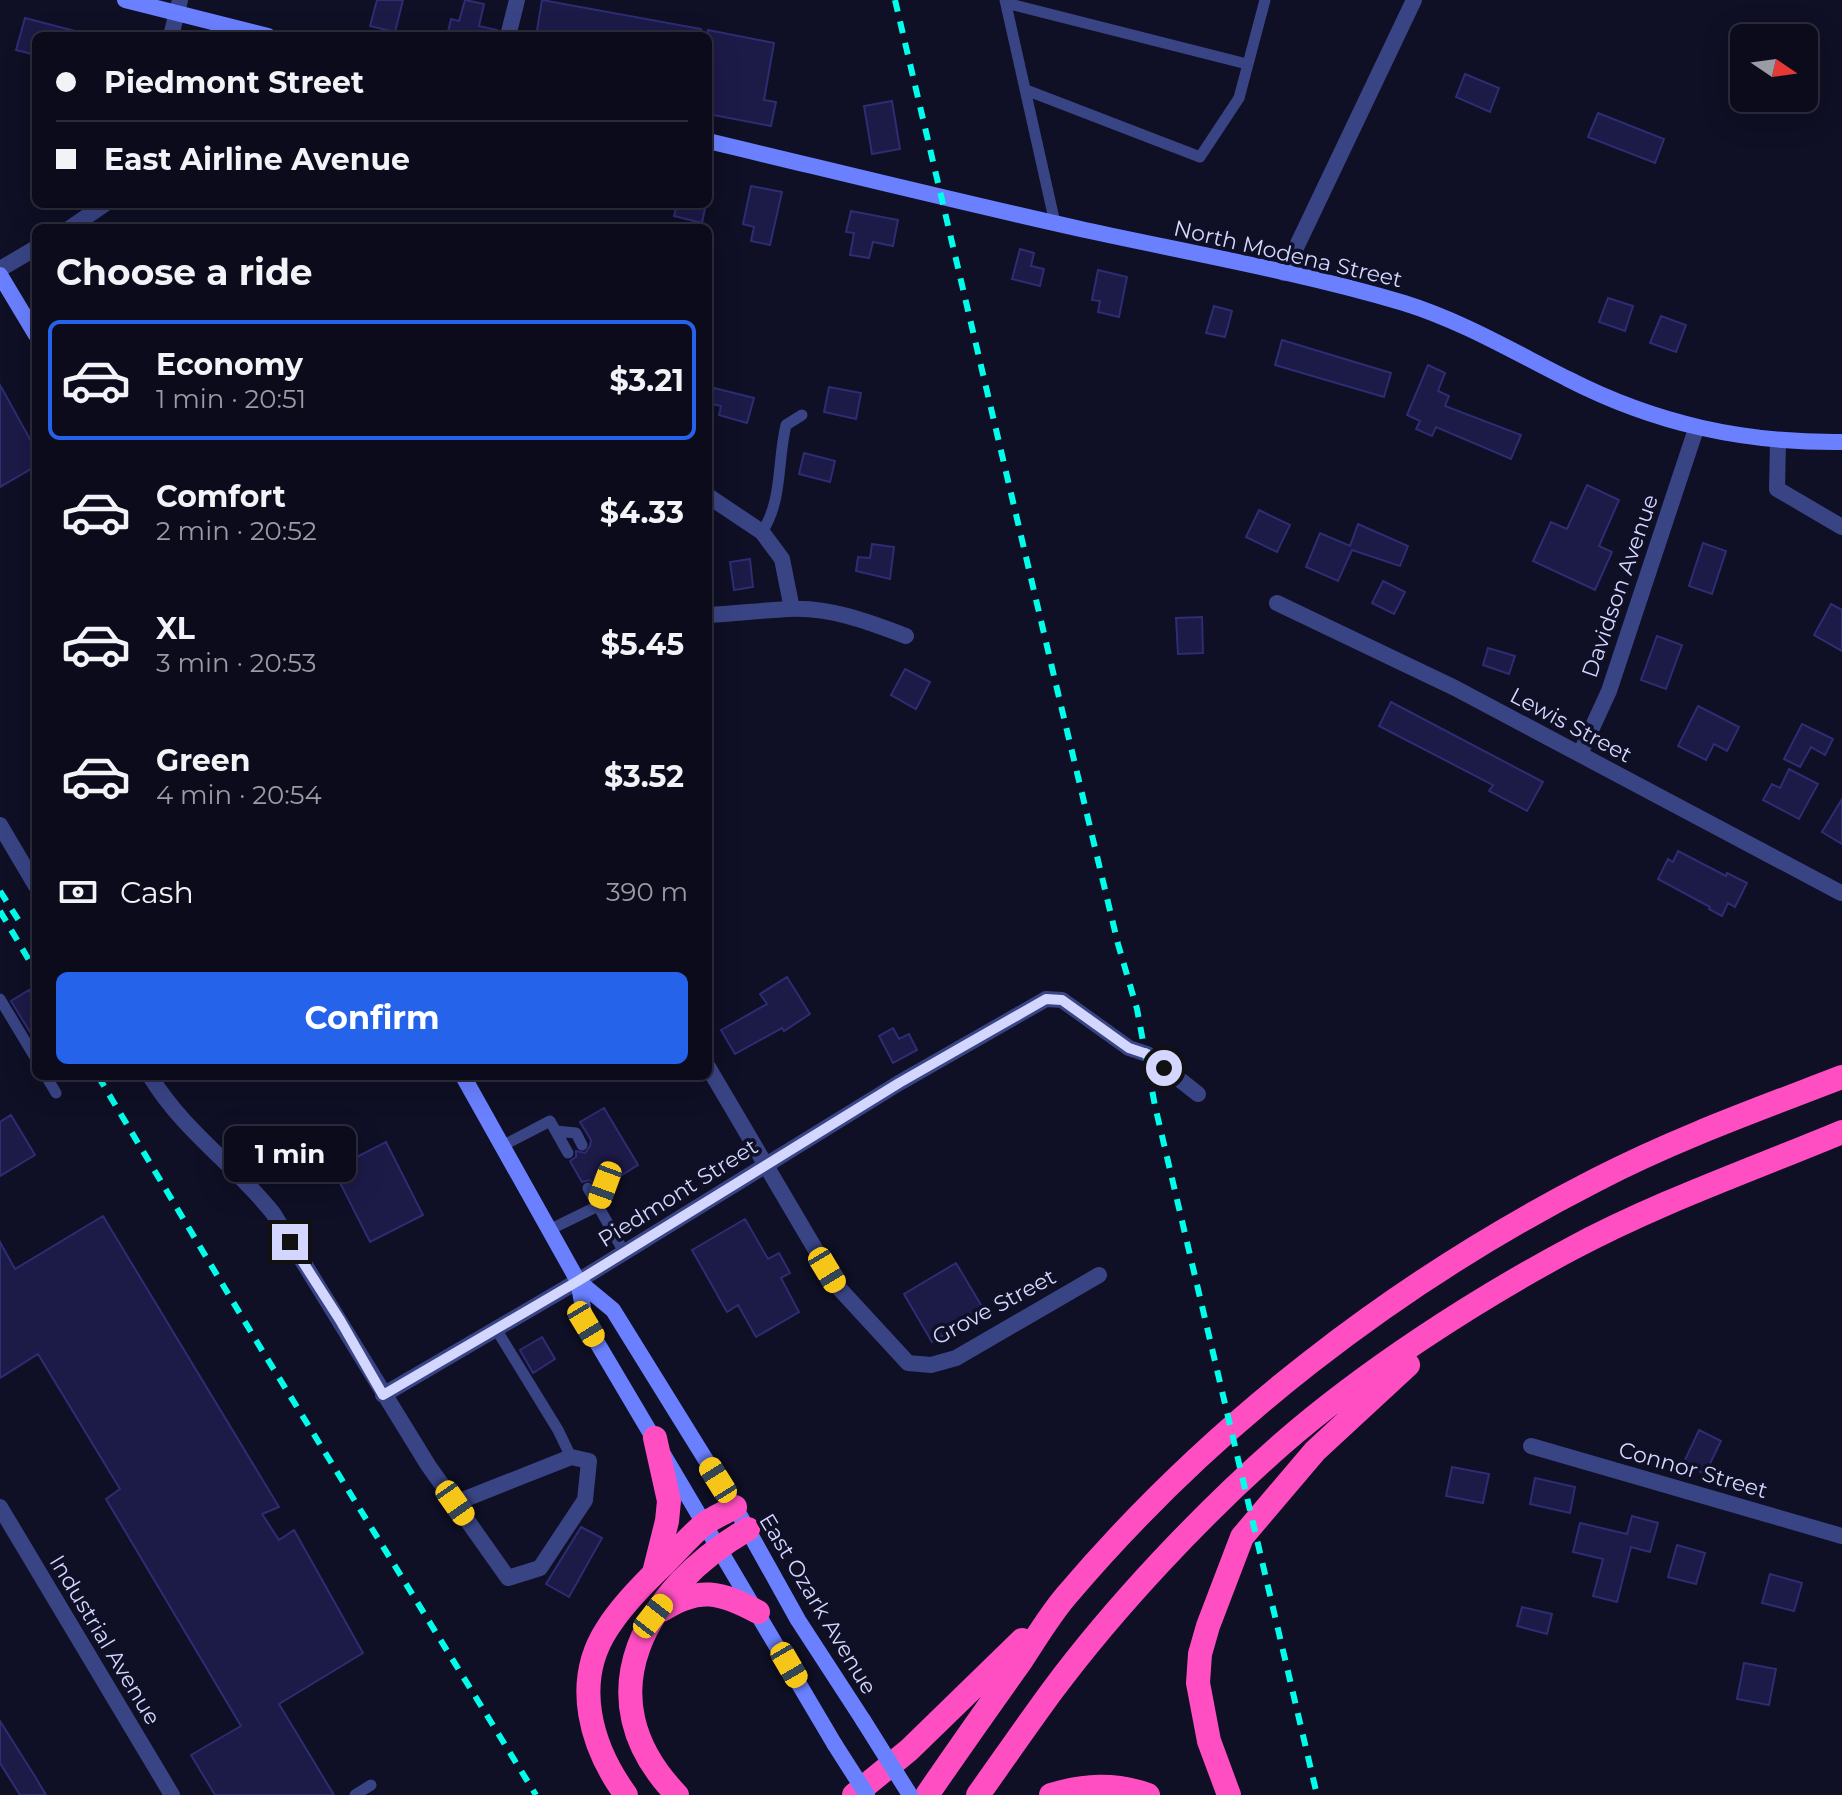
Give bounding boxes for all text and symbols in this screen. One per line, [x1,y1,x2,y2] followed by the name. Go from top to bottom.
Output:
[1730,24,1818,112] north arrow
[1730,24,1818,112] map controls
[104,64,364,101] text: Piedmont Street
[104,141,410,178] text: East Airline Avenue
[1171,215,1405,293] street label: North Modena Street
[56,250,313,294] text: Choose a ride
[60,344,132,416] icon: car
[156,346,303,383] text: Economy
[610,362,684,399] text: $3.21
[156,383,306,415] text: 1 min · 20:51
[60,476,132,548] icon: car
[156,478,286,515] text: Comfort
[1576,491,1664,681] street label: Davidson Avenue
[600,494,684,531] text: $4.33
[156,515,317,547] text: 2 min · 20:52
[60,608,132,680] icon: car
[156,610,195,647] text: XL
[601,626,684,663] text: $5.45
[156,647,317,679] text: 3 min · 20:53
[1505,682,1637,768] street label: Lewis Street
[60,740,132,812] icon: car
[156,742,250,779] text: Green
[604,758,684,795] text: $3.52
[156,779,322,811] text: 4 min · 20:54
[56,870,100,914] icon: cash
[120,874,194,911] text: Cash
[606,876,688,908] text: 390 m
[56,972,688,1064] button: Confirm
[1146,1050,1182,1086] route start
[224,1126,356,1182] callout: 1 min
[593,1133,763,1253] street label: Piedmont Street
[255,1138,325,1170] text: 1 min
[586,1158,624,1212] car
[272,1224,308,1260] route end
[804,1243,850,1297] car
[928,1263,1061,1351] street label: Grove Street
[563,1297,609,1351] car
[1615,1436,1771,1504] street label: Connor Street
[695,1453,741,1507] car
[431,1476,479,1530] car
[753,1509,883,1699] street label: East Ozark Avenue
[44,1550,166,1730] street label: Industrial Avenue
[629,1590,677,1642] car
[767,1638,811,1692] car

